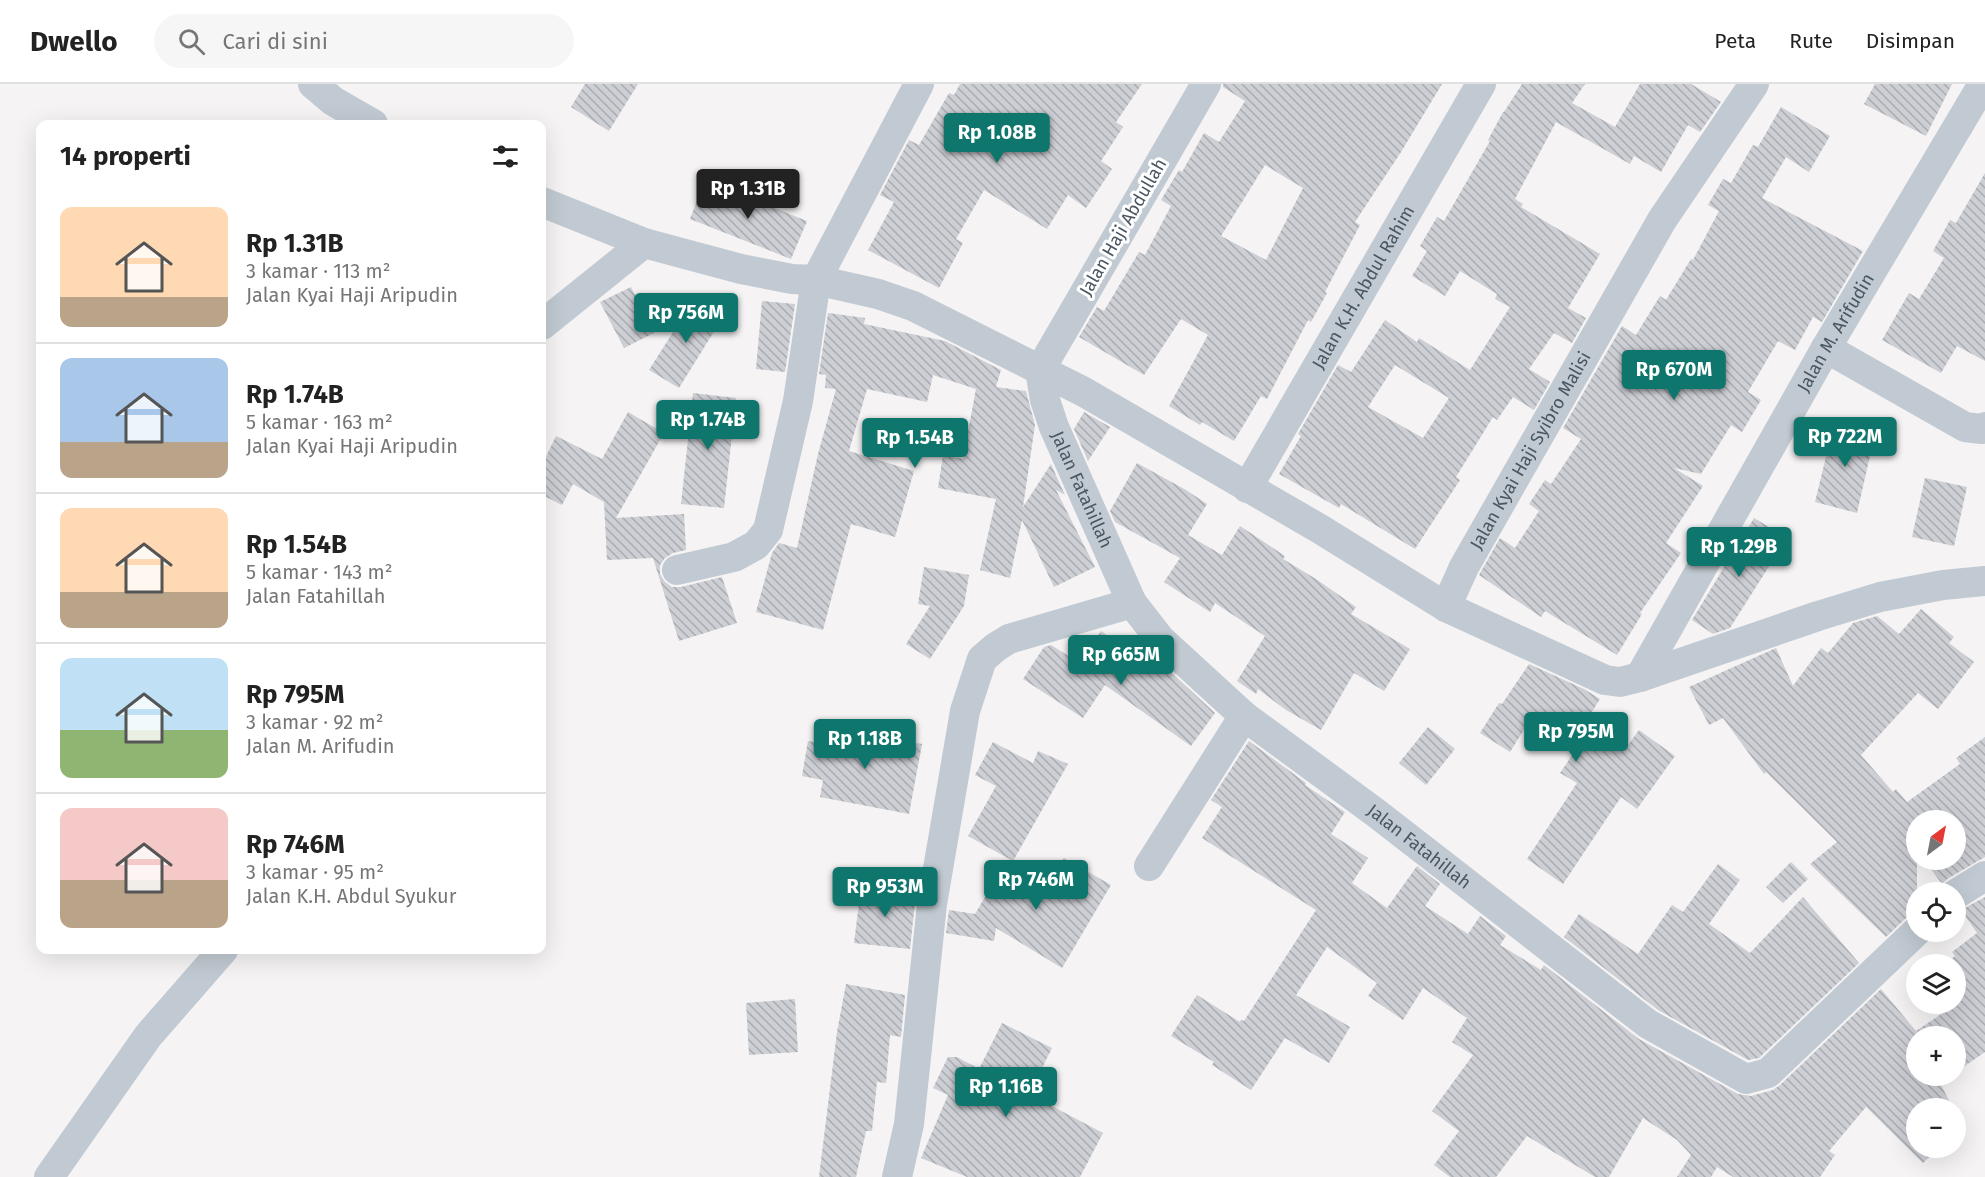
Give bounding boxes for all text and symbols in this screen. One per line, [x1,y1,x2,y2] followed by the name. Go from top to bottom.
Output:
[154,14,574,68] search box
[30,25,118,58] text: Dwello
[175,25,208,58] icon: search
[223,28,328,55] text: Cari di sini
[1714,28,1756,54] text: Peta
[1789,28,1833,54] text: Rute
[1866,28,1955,54] text: Disimpan
[935,113,1059,164] pin: Rp 1.08B
[958,120,1036,144] text: Rp 1.08B
[489,140,522,173] icon: filters
[60,141,191,172] text: 14 properti
[1075,154,1171,300] street label: Jalan Haji Abdullah
[686,169,810,220] pin: Rp 1.31B
[711,176,786,200] text: Rp 1.31B
[1307,201,1419,373] street label: Jalan K.H. Abdul Rahim
[246,228,344,259] text: Rp 1.31B
[108,231,180,303] icon: home
[246,259,391,283] text: 3 kamar · 113 m²
[1792,269,1879,396] street label: Jalan M. Arifudin
[246,283,458,307] text: Jalan Kyai Haji Aripudin
[631,293,741,344] pin: Rp 756M
[648,300,724,324] text: Rp 756M
[1465,348,1596,553] street label: Jalan Kyai Haji Syibro Malisi
[1619,350,1729,401] pin: Rp 670M
[1636,357,1712,381] text: Rp 670M
[246,379,344,410] text: Rp 1.74B
[108,382,180,454] icon: home
[646,400,770,451] pin: Rp 1.74B
[670,407,746,431] text: Rp 1.74B
[246,410,393,434] text: 5 kamar · 163 m²
[1790,417,1900,468] pin: Rp 722M
[853,418,977,469] pin: Rp 1.54B
[1808,424,1882,448] text: Rp 722M
[876,425,954,449] text: Rp 1.54B
[1046,428,1117,551] street label: Jalan Fatahillah
[246,434,458,458] text: Jalan Kyai Haji Aripudin
[1677,527,1801,578] pin: Rp 1.29B
[246,529,347,560] text: Rp 1.54B
[108,532,180,604] icon: home
[1701,534,1777,558] text: Rp 1.29B
[246,560,393,584] text: 5 kamar · 143 m²
[246,584,385,608] text: Jalan Fatahillah
[1066,635,1176,686] pin: Rp 665M
[1082,642,1160,666] text: Rp 665M
[246,679,345,710] text: Rp 795M
[108,682,180,754] icon: home
[246,710,384,734] text: 3 kamar · 92 m²
[1521,712,1631,763] pin: Rp 795M
[803,719,927,770] pin: Rp 1.18B
[1538,719,1614,743] text: Rp 795M
[828,726,902,750] text: Rp 1.18B
[246,734,395,758] text: Jalan M. Arifudin
[1363,799,1475,894] street label: Jalan Fatahillah
[1906,810,1966,870] north arrow
[1906,810,1966,1158] map controls
[246,829,345,860] text: Rp 746M
[108,832,180,904] icon: home
[246,860,384,884] text: 3 kamar · 95 m²
[981,860,1091,911] pin: Rp 746M
[830,867,940,918] pin: Rp 953M
[998,867,1074,891] text: Rp 746M
[847,874,923,898] text: Rp 953M
[1906,882,1966,942] button: locate
[246,884,456,908] text: Jalan K.H. Abdul Syukur
[1906,954,1966,1014] button: layers
[1906,1026,1966,1086] button: +
[944,1067,1068,1118] pin: Rp 1.16B
[969,1074,1043,1098] text: Rp 1.16B
[1906,1098,1966,1158] button: −

